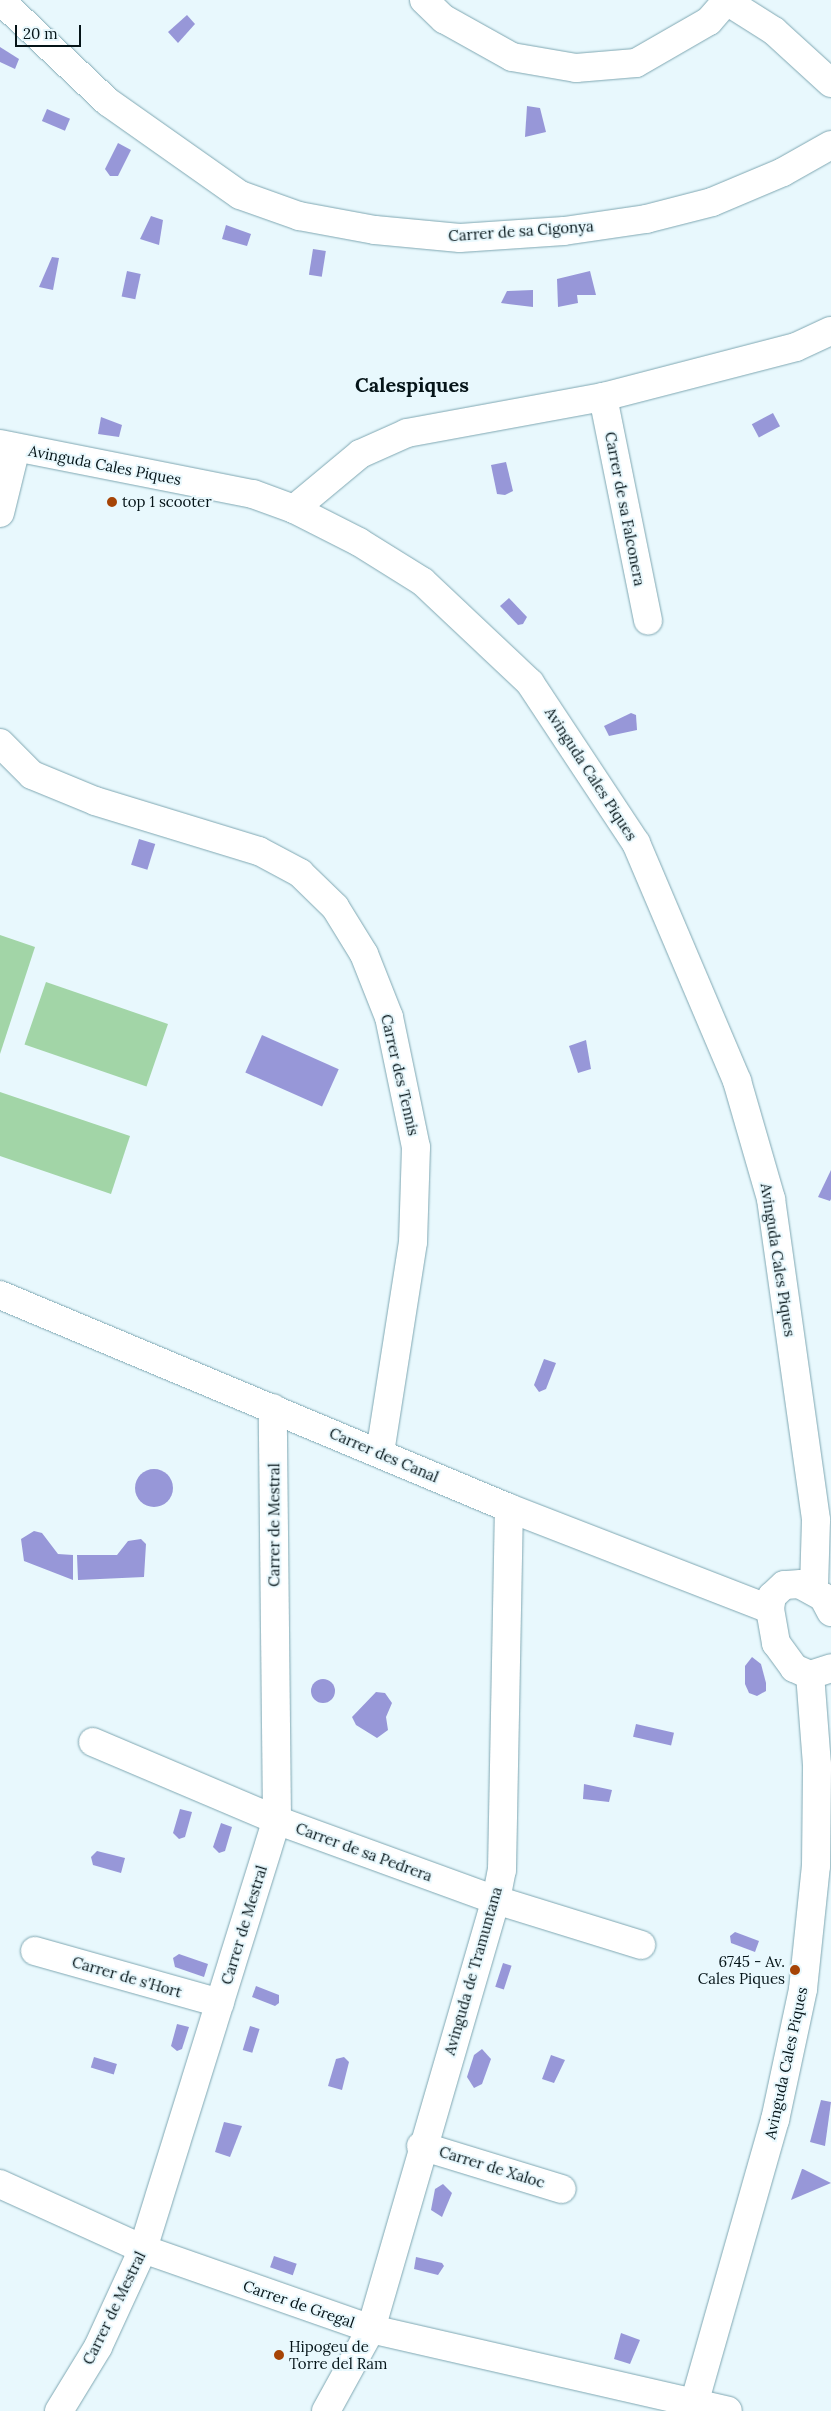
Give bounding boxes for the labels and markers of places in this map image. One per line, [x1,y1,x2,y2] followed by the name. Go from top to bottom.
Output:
[122,493,212,511] place label: top 1 scooter
[106,496,118,508] marker: top 1 scooter
[698,1952,785,1987] place label: 6745 - Av. Cales Piques
[789,1964,801,1976] marker: 6745 - Av. Cales Piques
[289,2337,387,2372] place label: Hipogeu de Torre del Ram
[273,2349,285,2361] marker: Hipogeu de Torre del Ram

